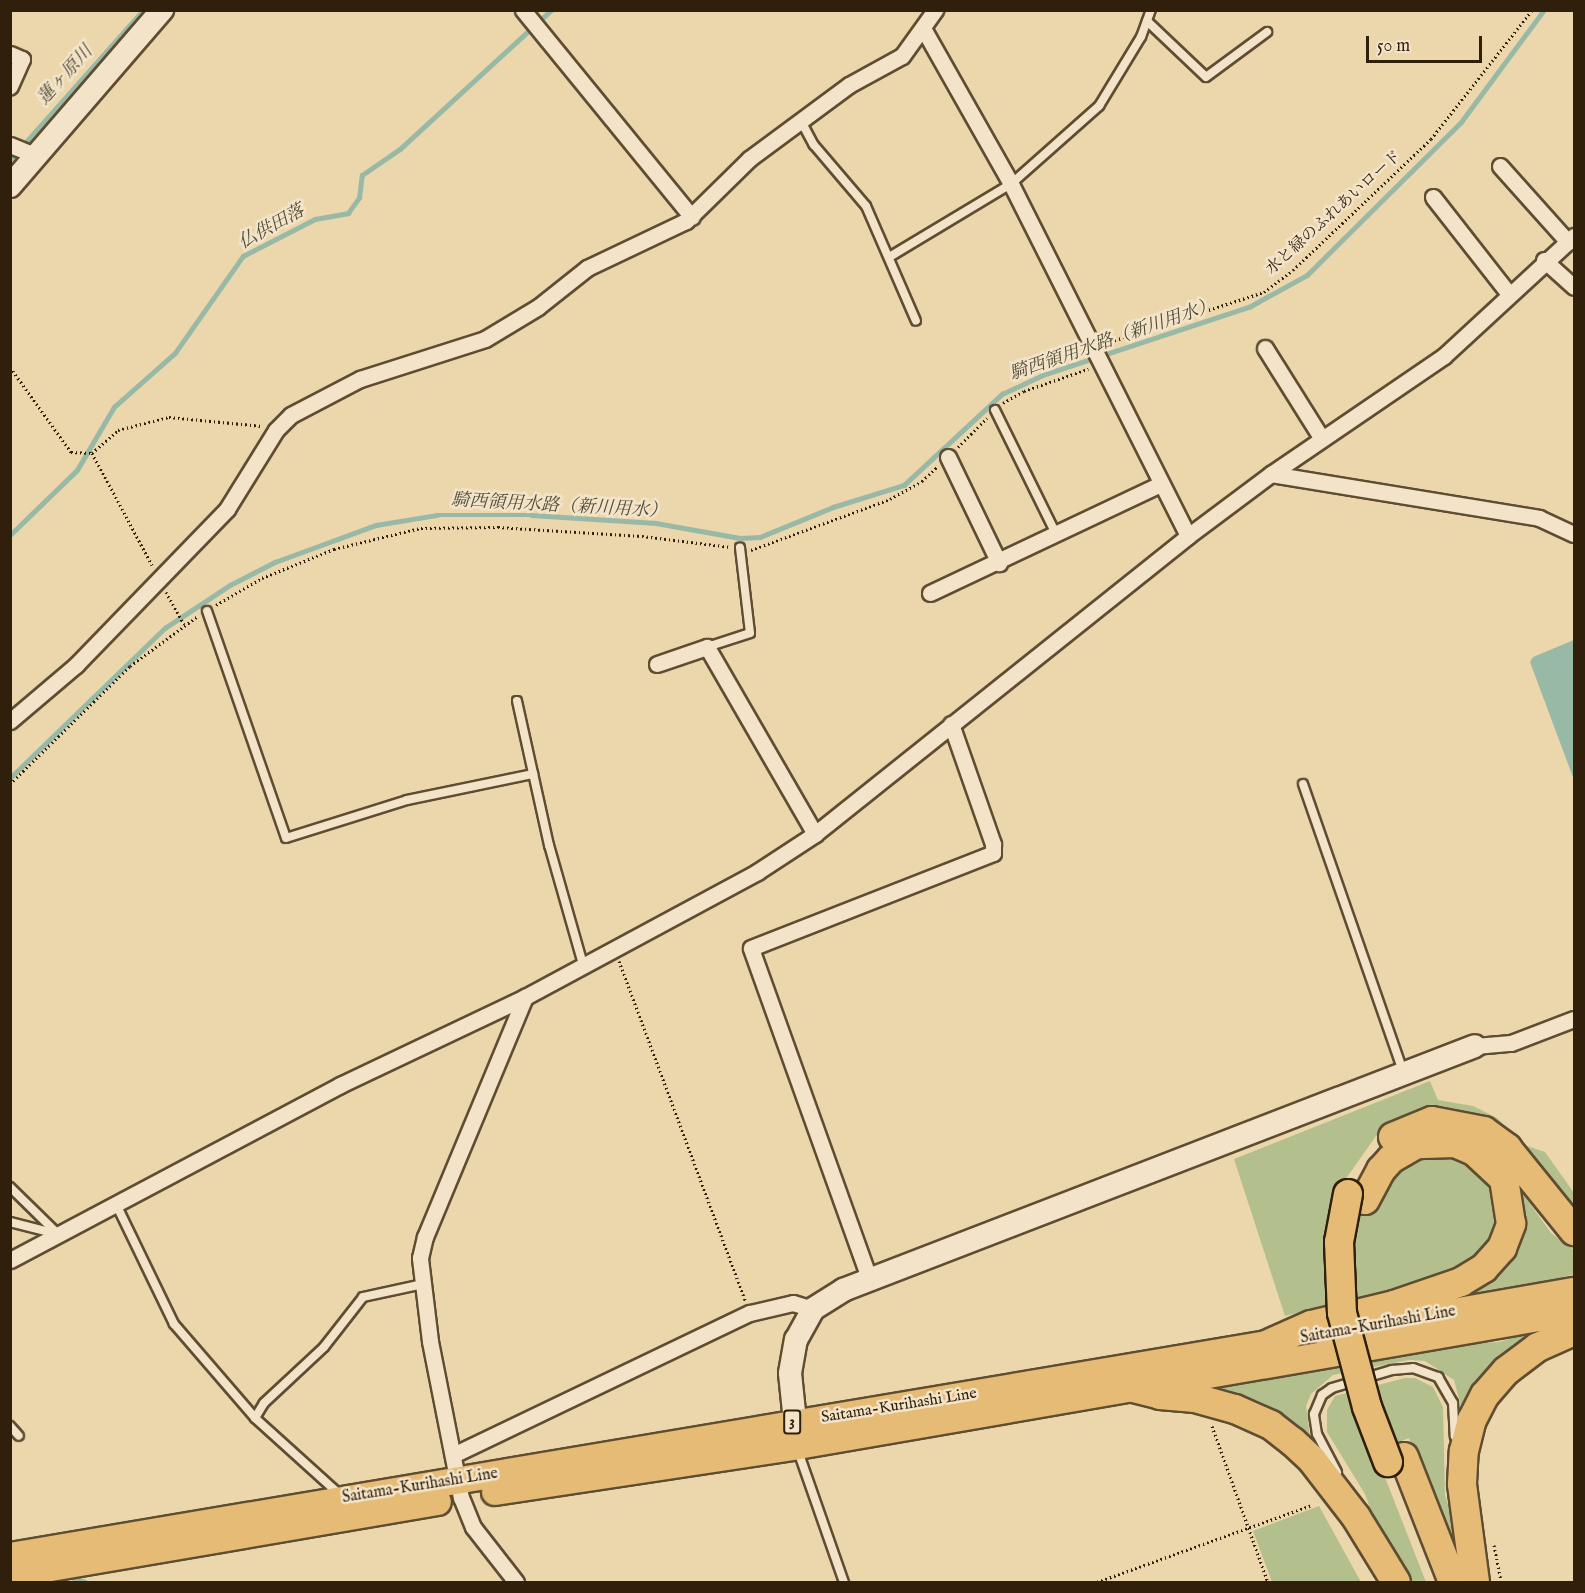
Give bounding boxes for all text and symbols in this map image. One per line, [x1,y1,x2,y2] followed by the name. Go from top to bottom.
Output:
[1369,24,1484,62] scale bar
[1377,35,1410,58] text: 50 m
[34,42,98,110] water label: 蓮ヶ原川
[1262,147,1406,279] street label: 水と緑のふれあいロード
[235,201,309,255] water label: 仏供田落
[1007,296,1219,386] water label: 騎西領用水路（新川用水）
[451,491,667,523] water label: 騎西領用水路（新川用水）
[1299,1302,1457,1348] street label: Saitama-Kurihashi Line
[820,1384,978,1428] street label: Saitama-Kurihashi Line
[783,1410,801,1434] road number: 3
[341,1464,499,1508] street label: Saitama-Kurihashi Line

